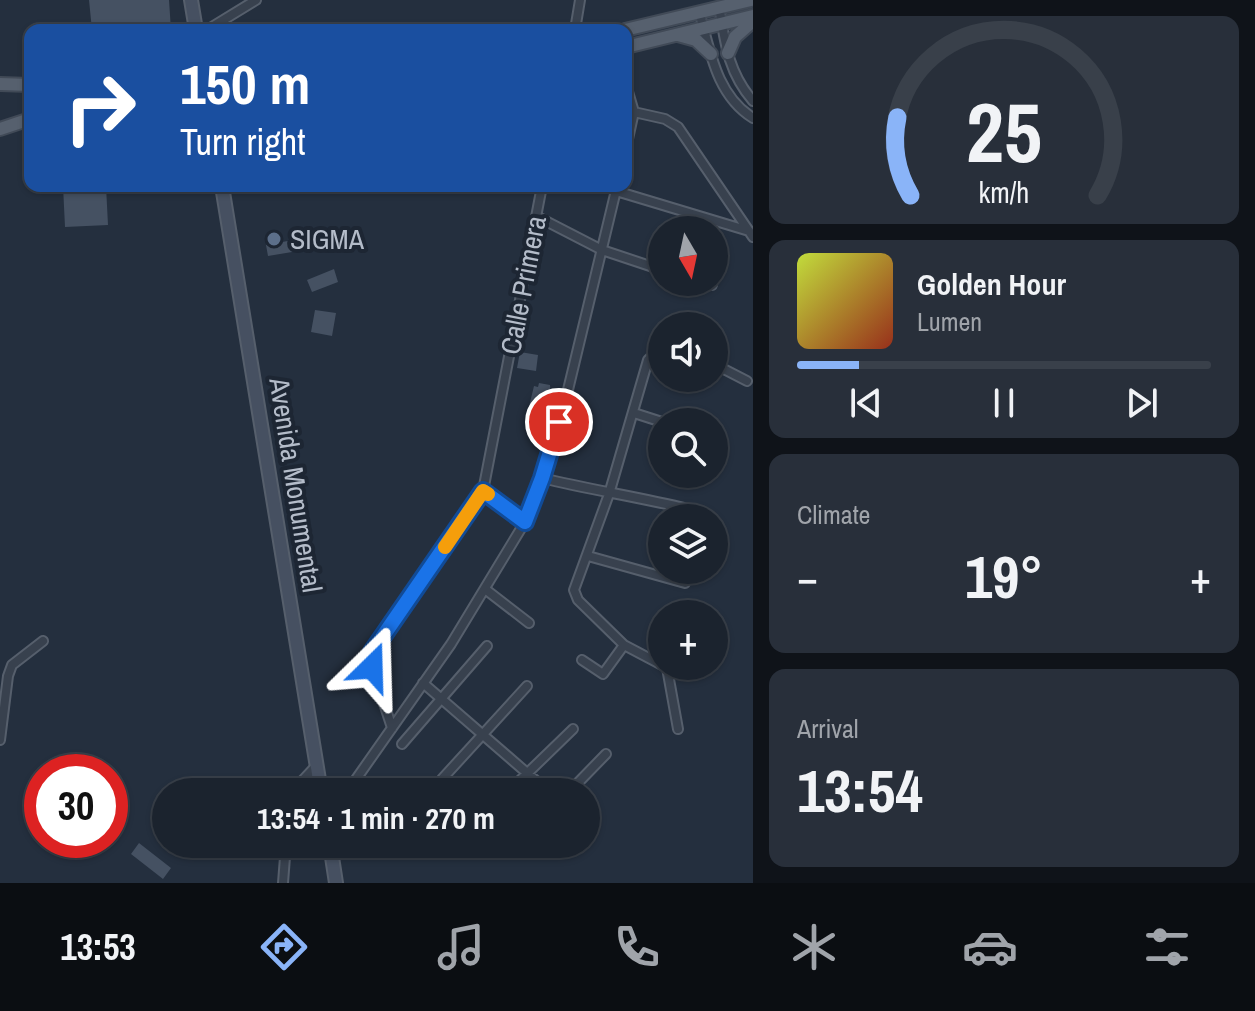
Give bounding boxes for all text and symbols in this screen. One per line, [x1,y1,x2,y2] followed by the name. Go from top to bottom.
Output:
[180,46,310,121] text: 150 m
[48,56,152,160] icon: right
[966,76,1042,188] text: 25
[180,118,305,166] text: Turn right
[979,173,1029,212] text: km/h
[491,212,555,358] street label: Calle Primera
[648,216,728,296] north arrow
[648,216,728,680] map controls
[290,220,365,258] place label: SIGMA
[265,230,283,248] marker: SIGMA
[917,264,1066,304] text: Golden Hour
[917,304,982,339] text: Lumen
[648,312,728,392] button: sound
[260,374,332,595] street label: Avenida Monumental
[844,381,888,425] icon: previous
[982,381,1026,425] icon: pause
[1120,381,1164,425] icon: next
[525,388,593,456] pin
[537,400,581,444] icon: arrive
[648,408,728,488] button: search
[797,497,870,532] text: Climate
[648,504,728,584] button: layers
[965,536,1043,617] text: 19°
[797,547,818,607] text: −
[1190,547,1211,607] text: +
[648,600,728,680] button: +
[330,625,414,709] position arrow
[797,711,859,746] text: Arrival
[797,750,923,831] text: 13:54
[24,754,128,858] speed limit sign: 30
[257,798,495,838] text: 13:54 · 1 min · 270 m
[256,919,312,975] icon: directions
[433,919,489,975] icon: music
[609,919,665,975] icon: phone
[786,919,842,975] icon: climate
[962,919,1018,975] icon: car
[1139,919,1195,975] icon: filters
[60,923,136,971] text: 13:53

